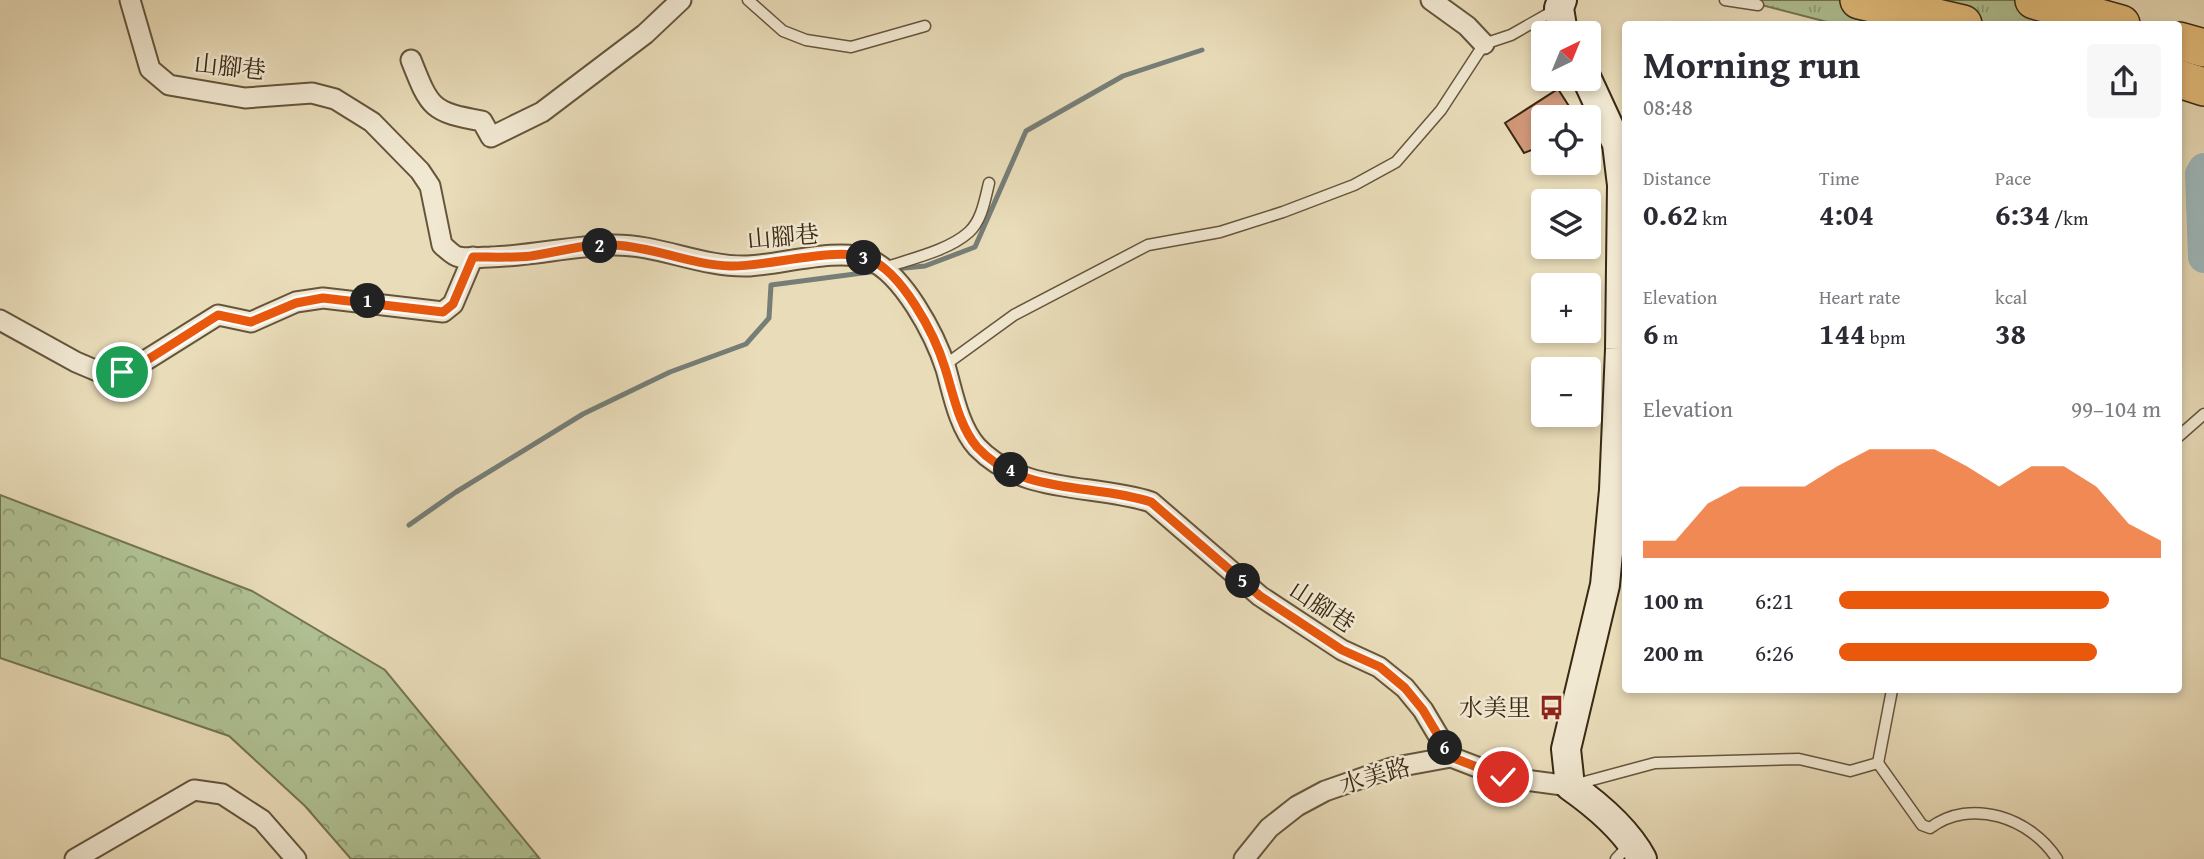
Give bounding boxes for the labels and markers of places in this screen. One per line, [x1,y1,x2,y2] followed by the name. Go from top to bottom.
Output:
[582,229,618,264] pin: 2
[846,240,882,276] pin: 3
[350,284,386,318] pin: 1
[92,342,152,402] pin
[993,452,1028,488] pin: 4
[1226,564,1260,598] pin: 5
[1459,690,1531,725] place label: 水美里
[1537,694,1565,722] bus stop icon: 水美里
[1428,730,1462,766] pin: 6
[1473,747,1533,807] pin

